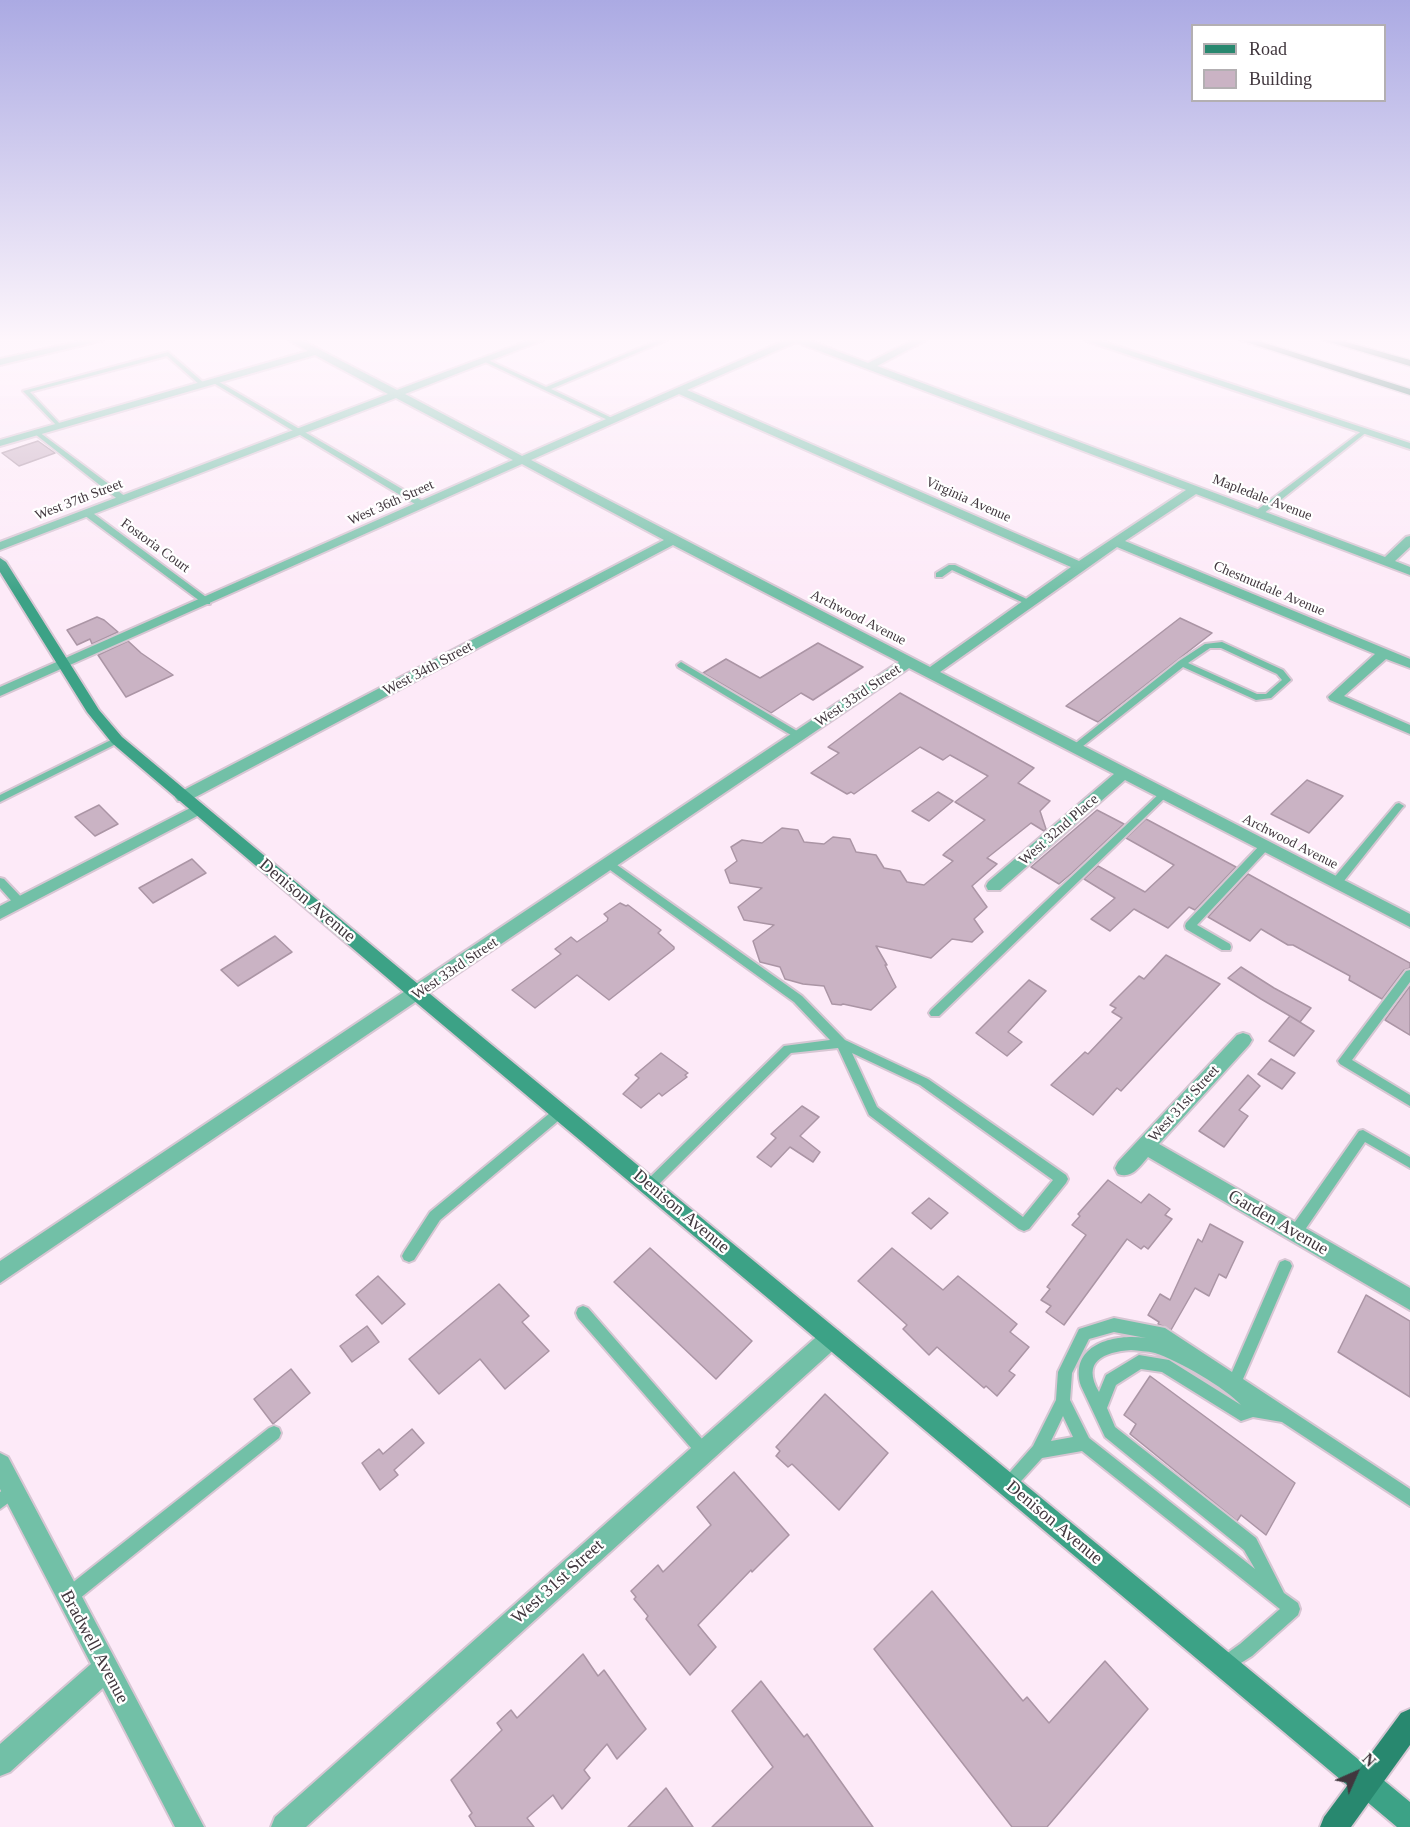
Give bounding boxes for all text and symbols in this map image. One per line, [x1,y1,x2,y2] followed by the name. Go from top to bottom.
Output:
[1191,24,1386,102] legend
[1249,39,1287,59] text: Road
[1249,69,1312,89] text: Building
[1210,471,1314,525] street label: Mapledale Avenue
[923,474,1013,526] street label: Virginia Avenue
[33,476,125,524] street label: West 37th Street
[345,477,437,529] street label: West 36th Street
[117,515,193,577] street label: Fostoria Court
[1211,558,1327,620] street label: Chestnutdale Avenue
[807,587,909,649] street label: Archwood Avenue
[380,638,476,700] street label: West 34th Street
[812,661,904,731] street label: West 33rd Street
[1016,791,1102,869] street label: West 32nd Place
[1239,811,1341,873] street label: Archwood Avenue
[254,854,360,948] street label: Denison Avenue
[409,934,501,1004] street label: West 33rd Street
[1145,1062,1223,1146] street label: West 31st Street
[628,1165,734,1259] street label: Denison Avenue
[1224,1186,1332,1260] street label: Garden Avenue
[1001,1476,1107,1570] street label: Denison Avenue
[507,1535,609,1629] street label: West 31st Street
[55,1587,133,1707] street label: Bradwell Avenue
[1326,1743,1386,1803] north arrow
[1359,1750,1379,1770] text: N

